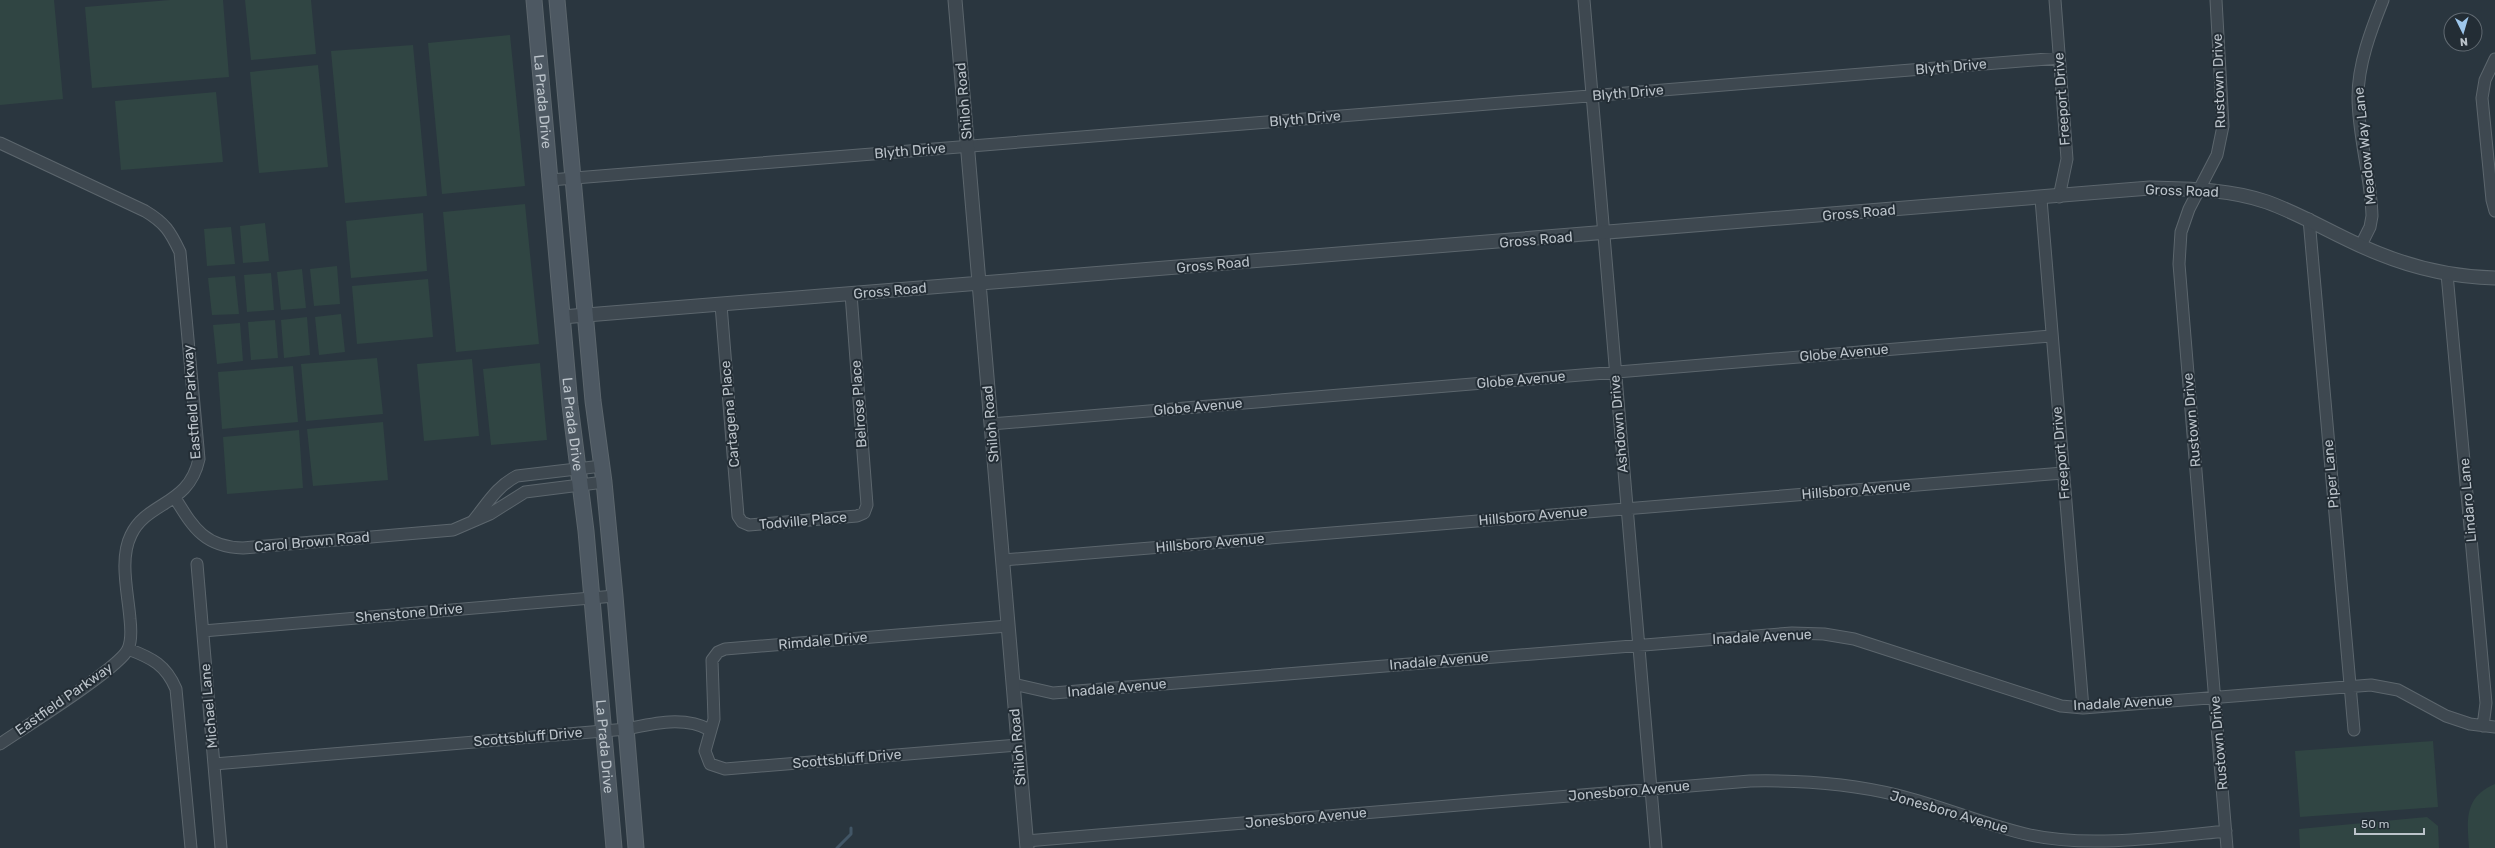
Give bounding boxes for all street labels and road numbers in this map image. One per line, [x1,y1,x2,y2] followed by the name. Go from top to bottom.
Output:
[2209,33,2229,129] street label: Rustown Drive
[2050,52,2074,146] street label: Freeport Drive
[530,54,556,149] street label: La Prada Drive
[1915,55,1988,79] street label: Blyth Drive
[952,62,976,140] street label: Shiloh Road
[1592,81,1665,105] street label: Blyth Drive
[2350,86,2380,206] street label: Meadow Way Lane
[1269,107,1342,131] street label: Blyth Drive
[874,139,947,163] street label: Blyth Drive
[2145,181,2219,201] street label: Gross Road
[1822,201,1896,225] street label: Gross Road
[1499,228,1573,252] street label: Gross Road
[1176,253,1250,277] street label: Gross Road
[853,279,927,303] street label: Gross Road
[1799,341,1889,365] street label: Globe Avenue
[179,344,204,460] street label: Eastfield Parkway
[847,359,871,448] street label: Belrose Place
[717,360,743,468] street label: Cartagena Place
[1476,368,1566,392] street label: Globe Avenue
[2179,372,2205,468] street label: Rustown Drive
[1606,374,1632,474] street label: Ashdown Drive
[559,377,587,472] street label: La Prada Drive
[979,385,1003,463] street label: Shiloh Road
[1153,395,1243,419] street label: Globe Avenue
[2048,406,2074,500] street label: Freeport Drive
[2320,439,2342,509] street label: Piper Lane
[2456,457,2480,543] street label: Lindaro Lane
[1801,477,1911,503] street label: Hillsboro Avenue
[1478,503,1588,529] street label: Hillsboro Avenue
[758,509,848,533] street label: Todville Place
[254,528,370,556] street label: Carol Brown Road
[1155,530,1265,556] street label: Hillsboro Avenue
[355,600,464,626] street label: Shenstone Drive
[1712,626,1812,648] street label: Inadale Avenue
[778,629,868,653] street label: Rimdale Drive
[1389,648,1489,674] street label: Inadale Avenue
[12,659,116,739] street label: Eastfield Parkway
[197,663,221,749] street label: Michael Lane
[1067,675,1167,701] street label: Inadale Avenue
[2073,692,2173,714] street label: Inadale Avenue
[2206,695,2232,791] street label: Rustown Drive
[592,699,618,794] street label: La Prada Drive
[1006,708,1030,786] street label: Shiloh Road
[473,724,583,750] street label: Scottsbluff Drive
[792,746,902,772] street label: Scottsbluff Drive
[1567,777,1691,805] street label: Jonesboro Avenue
[1888,787,2010,837] street label: Jonesboro Avenue
[1244,804,1368,832] street label: Jonesboro Avenue

